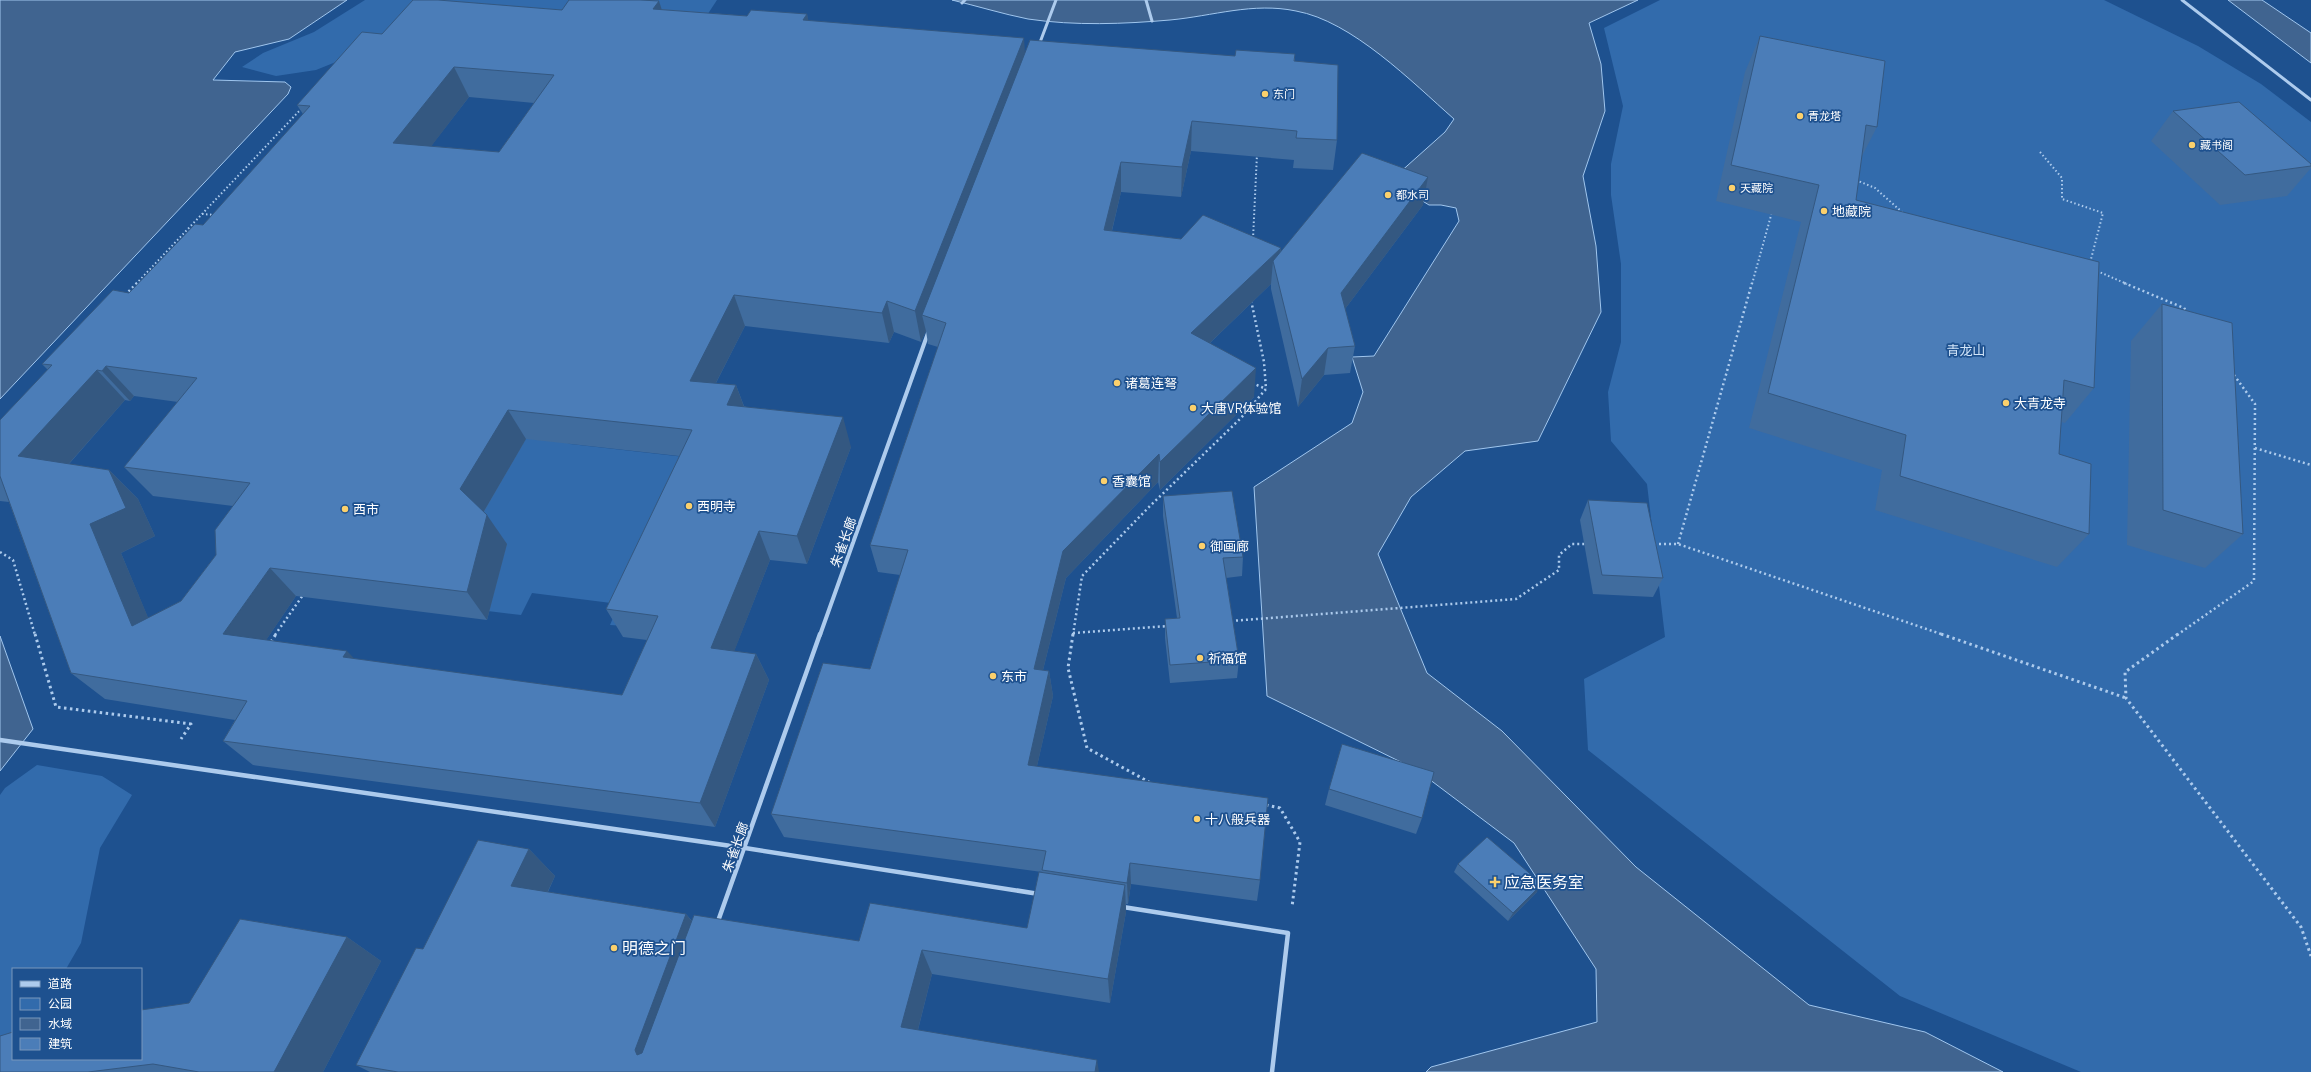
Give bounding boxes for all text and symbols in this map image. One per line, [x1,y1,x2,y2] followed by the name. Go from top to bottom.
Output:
[1273,87,1295,100] place label: 东门
[1260,89,1270,99] marker: 东门
[1808,109,1841,122] place label: 青龙塔
[1795,111,1805,121] marker: 青龙塔
[2200,138,2233,151] place label: 藏书阁
[2187,140,2197,150] marker: 藏书阁
[1740,181,1773,194] place label: 天藏院
[1727,183,1737,193] marker: 天藏院
[1396,188,1429,201] place label: 都水司
[1383,190,1393,200] marker: 都水司
[1832,203,1871,219] place label: 地藏院
[1819,206,1829,216] marker: 地藏院
[1946,342,1986,358] park label: 青龙山
[1125,375,1177,391] place label: 诸葛连弩
[1112,378,1122,388] marker: 诸葛连弩
[2014,395,2066,411] place label: 大青龙寺
[2001,398,2011,408] marker: 大青龙寺
[1201,400,1282,416] place label: 大唐VR体验馆
[1188,403,1198,413] marker: 大唐VR体验馆
[1112,473,1151,489] place label: 香囊馆
[1099,476,1109,486] marker: 香囊馆
[697,498,736,514] place label: 西明寺
[353,501,379,517] place label: 西市
[684,501,694,511] marker: 西明寺
[340,504,350,514] marker: 西市
[827,515,859,569] street label: 朱雀长廊
[1210,538,1249,554] place label: 御画廊
[1197,541,1207,551] marker: 御画廊
[1208,650,1247,666] place label: 祈福馆
[1195,653,1205,663] marker: 祈福馆
[1001,668,1027,684] place label: 东市
[988,671,998,681] marker: 东市
[1205,811,1270,827] place label: 十八般兵器
[1192,814,1202,824] marker: 十八般兵器
[719,820,751,874] street label: 朱雀长廊
[1504,872,1584,891] place label: 应急医务室
[1489,876,1501,888] marker: 应急医务室
[622,938,686,957] place label: 明德之门
[609,943,619,953] marker: 明德之门
[12,968,142,1060] legend
[48,976,72,990] text: 道路
[48,996,72,1010] text: 公园
[48,1016,72,1030] text: 水域
[48,1036,72,1050] text: 建筑

